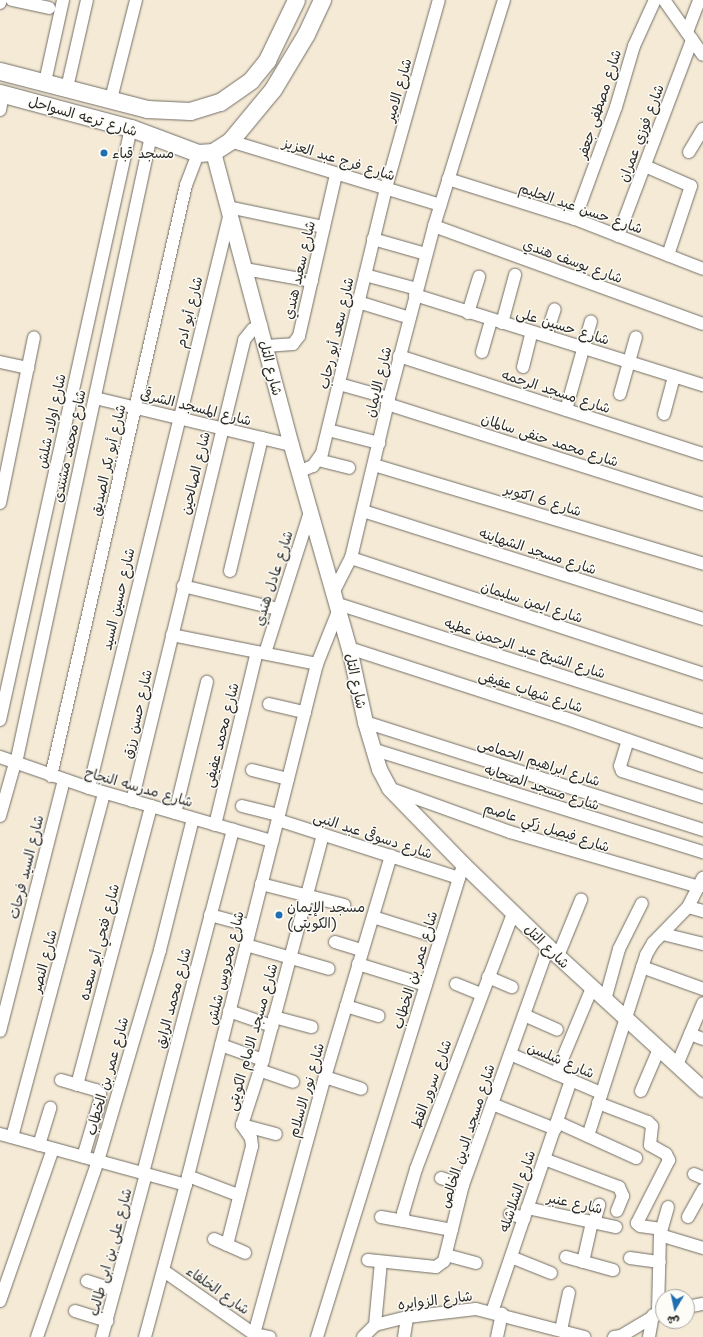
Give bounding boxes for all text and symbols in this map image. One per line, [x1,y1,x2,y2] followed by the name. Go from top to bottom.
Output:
[573,47,625,161] street label: شارع مصطفى جعفر
[381,57,415,123] street label: شارع الامير
[615,82,667,184] street label: شارع فوزي عمران
[27,92,139,140] street label: شارع ترعه السواحل
[281,134,397,184] street label: شارع فرج عبد العزيز
[112,145,174,161] place label: مسجد قباء
[99,148,109,158] marker: مسجد قباء
[517,179,645,237] street label: شارع حسن عبد الحليم
[280,219,318,321] street label: شارع سعيد هندي
[521,235,625,287] street label: شارع يوسف هندي
[172,274,206,350] street label: شارع أبو ادم
[315,275,357,391] street label: شارع سعد أبو رحاب
[515,304,611,348] street label: شارع حسين على
[256,339,286,397] street label: شارع التل
[361,345,395,419] street label: شارع الايمان
[499,365,613,417] street label: شارع مسجد الرحمه
[33,372,69,470] street label: شارع اولاد شلش
[139,385,253,429] street label: شارع المسجد الشرقى
[49,388,89,504] street label: شارع محمد مشندى
[87,403,129,517] street label: شارع أبو بكر الصديق
[479,410,621,470] street label: شارع محمد حنفى سالمان
[177,430,213,516] street label: شارع الصالحين
[503,480,583,520] street label: شارع 6 اكتوبر
[477,524,599,578] street label: شارع مسجد الشهاينه
[250,528,296,628] street label: شارع عادل هندي
[98,546,138,652] street label: شارع حسين السيد
[479,578,585,626] street label: شارع ايمن سليمان
[442,614,608,682] street label: شارع الشيخ عبد الرحمن عطيه
[342,652,370,710] street label: شارع التل
[477,666,585,716] street label: شارع شهاب عفيفى
[119,668,155,760] street label: شارع حسن رزق
[200,681,242,789] street label: شارع محمد عفيفى
[476,734,602,790] street label: شارع ابراهيم الحمامى
[482,760,602,814] street label: شارع مسجد الصحابه
[83,764,195,810] street label: شارع مدرسه النجاح
[482,799,612,855] street label: شارع فيصل زكي عاصم
[311,808,435,862] street label: شارع دسوقى عبد النبى
[5,813,47,921] street label: شارع السيد فرحات
[75,882,123,1002] street label: شارع فتحي أبو سعده
[287,899,365,932] place label: مسجد الإيمان (الكويتى)
[203,909,247,1027] street label: شارع محروس شلش
[389,909,441,1031] street label: شارع عمر بن الخطاب
[274,910,284,920] marker: مسجد الإيمان (الكويتى)
[521,920,573,972] street label: شارع التل
[28,928,60,994] street label: شارع النصر
[152,946,194,1050] street label: شارع محمد الرايق
[223,961,281,1113] street label: شارع مسجد الامام الكويتى
[82,1015,132,1137] street label: شارع عمر بن الخطاب
[407,1037,455,1131] street label: شارع سرور القط
[525,1038,597,1082] street label: شارع شلسن
[285,1041,327,1139] street label: شارع نور الاسلام
[436,1062,498,1210] street label: شارع مسجد الدين الخالص
[495,1148,539,1234] street label: شارع الشلاشله
[85,1186,135,1318] street label: شارع على بن ابى طالب
[546,1189,604,1217] street label: شارع عنبر
[183,1262,253,1318] street label: شارع الخلفاء
[397,1287,473,1313] street label: شارع الزوايره
[655,1289,695,1329] north arrow
[666,1312,680,1329] text: ش

